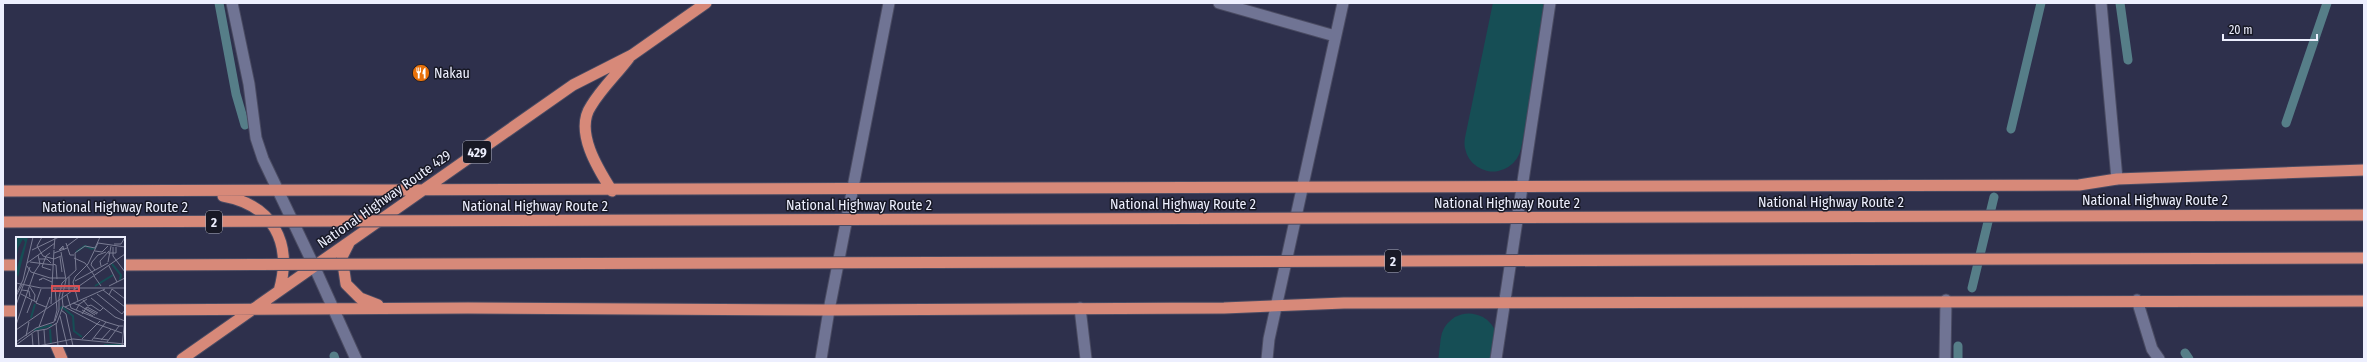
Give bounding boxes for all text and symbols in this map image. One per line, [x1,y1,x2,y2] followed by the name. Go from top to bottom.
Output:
[2223,16,2317,42] scale bar
[2229,23,2253,37] text: 20 m
[411,63,431,83] restaurant icon: Nakau
[434,65,470,82] place label: Nakau
[463,141,491,163] road number: 429
[314,147,455,252] street label: National Highway Route 429
[2082,192,2228,209] street label: National Highway Route 2
[1758,194,1904,211] street label: National Highway Route 2
[1434,195,1580,212] street label: National Highway Route 2
[1110,196,1256,213] street label: National Highway Route 2
[786,197,932,214] street label: National Highway Route 2
[462,198,608,215] street label: National Highway Route 2
[42,199,188,216] street label: National Highway Route 2
[206,211,222,233] road number: 2
[16,237,125,346] inset map
[1385,250,1401,272] road number: 2

